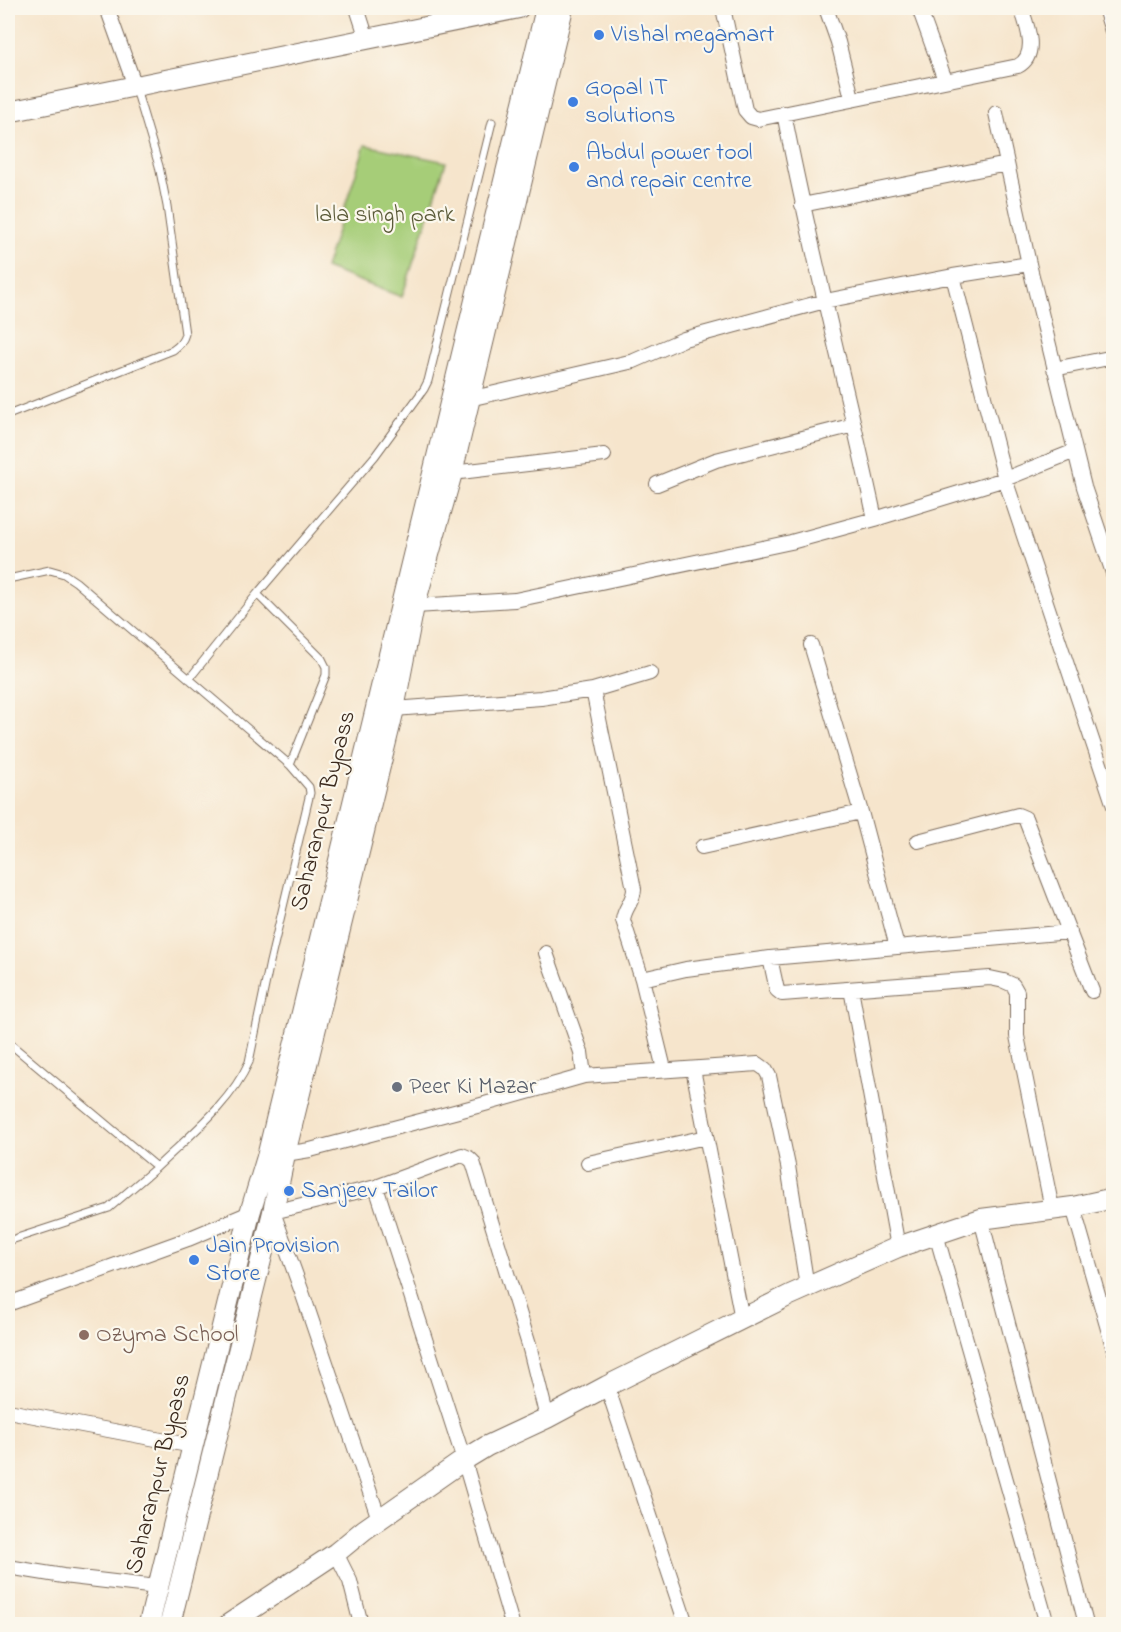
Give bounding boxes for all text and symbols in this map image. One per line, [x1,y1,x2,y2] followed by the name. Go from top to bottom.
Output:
[610,18,775,53] place label: Vishal megamart
[592,28,606,42] marker: Vishal megamart
[585,71,676,134] place label: Gopal IT solutions
[566,95,580,109] marker: Gopal IT solutions
[586,136,752,199] place label: Abdul power tool and repair centre
[567,160,581,174] marker: Abdul power tool and repair centre
[315,198,455,233] park label: lala singh park
[282,707,367,915] street label: Saharanpur Bypass
[409,1070,537,1105] place label: Peer Ki Mazar
[390,1080,404,1094] marker: Peer Ki Mazar
[301,1174,438,1209] place label: Sanjeev Tailor
[282,1184,296,1198] marker: Sanjeev Tailor
[206,1229,340,1292] place label: Jain Provision Store
[187,1253,201,1267] marker: Jain Provision Store
[96,1318,239,1354] place label: Ozyma School
[77,1328,91,1342] marker: Ozyma School
[117,1370,202,1578] street label: Saharanpur Bypass

